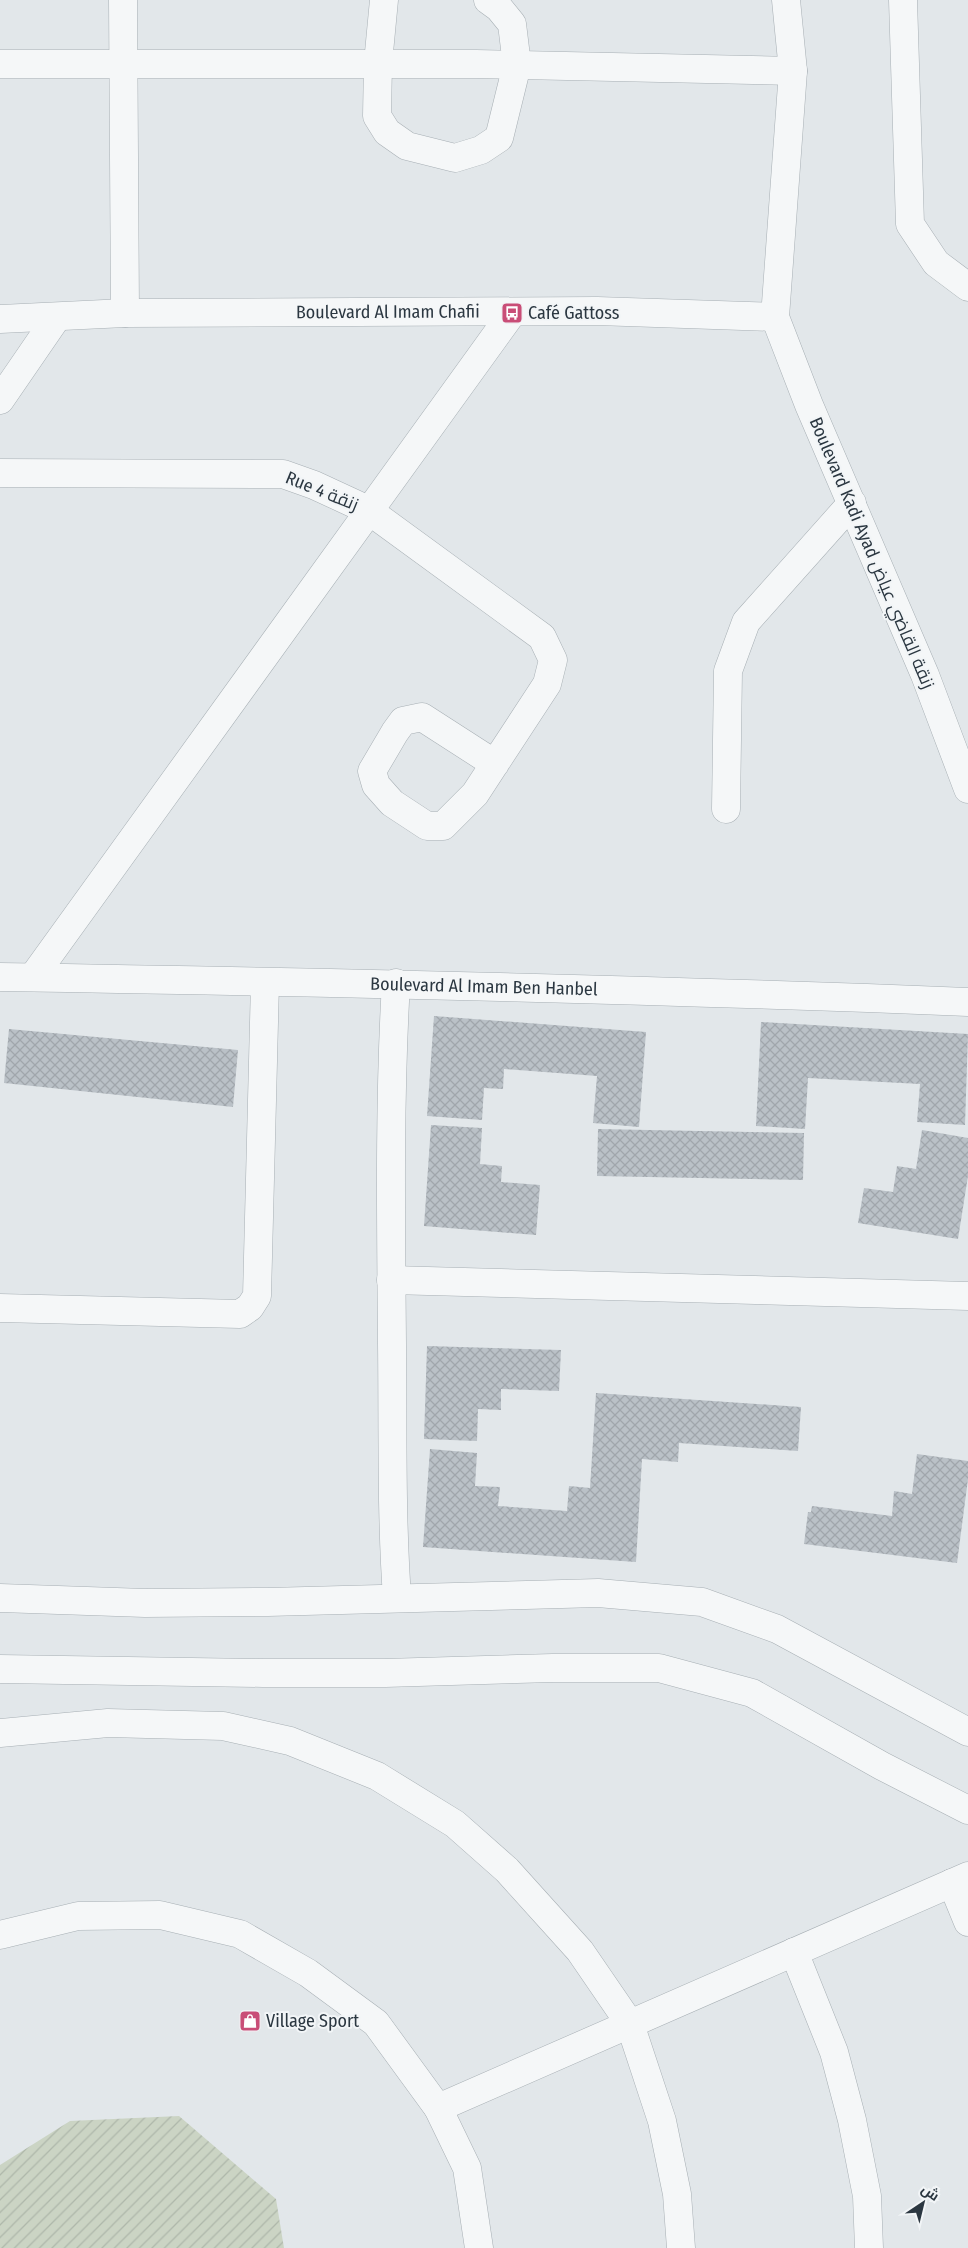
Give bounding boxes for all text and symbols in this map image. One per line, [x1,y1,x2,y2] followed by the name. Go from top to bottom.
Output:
[296,300,480,323] street label: Boulevard Al Imam Chafii
[500,301,524,325] bus stop icon: Café Gattoss
[528,302,620,324] place label: Café Gattoss
[803,414,939,693] street label: Boulevard Kadi Ayad زنقة القاضي عياض
[282,466,362,516] street label: Rue 4 زنقة
[370,973,598,1000] street label: Boulevard Al Imam Ben Hanbel
[238,2009,262,2033] shop icon: Village Sport
[266,2010,359,2032] place label: Village Sport
[898,2178,948,2228] north arrow
[918,2181,942,2205] text: ش

